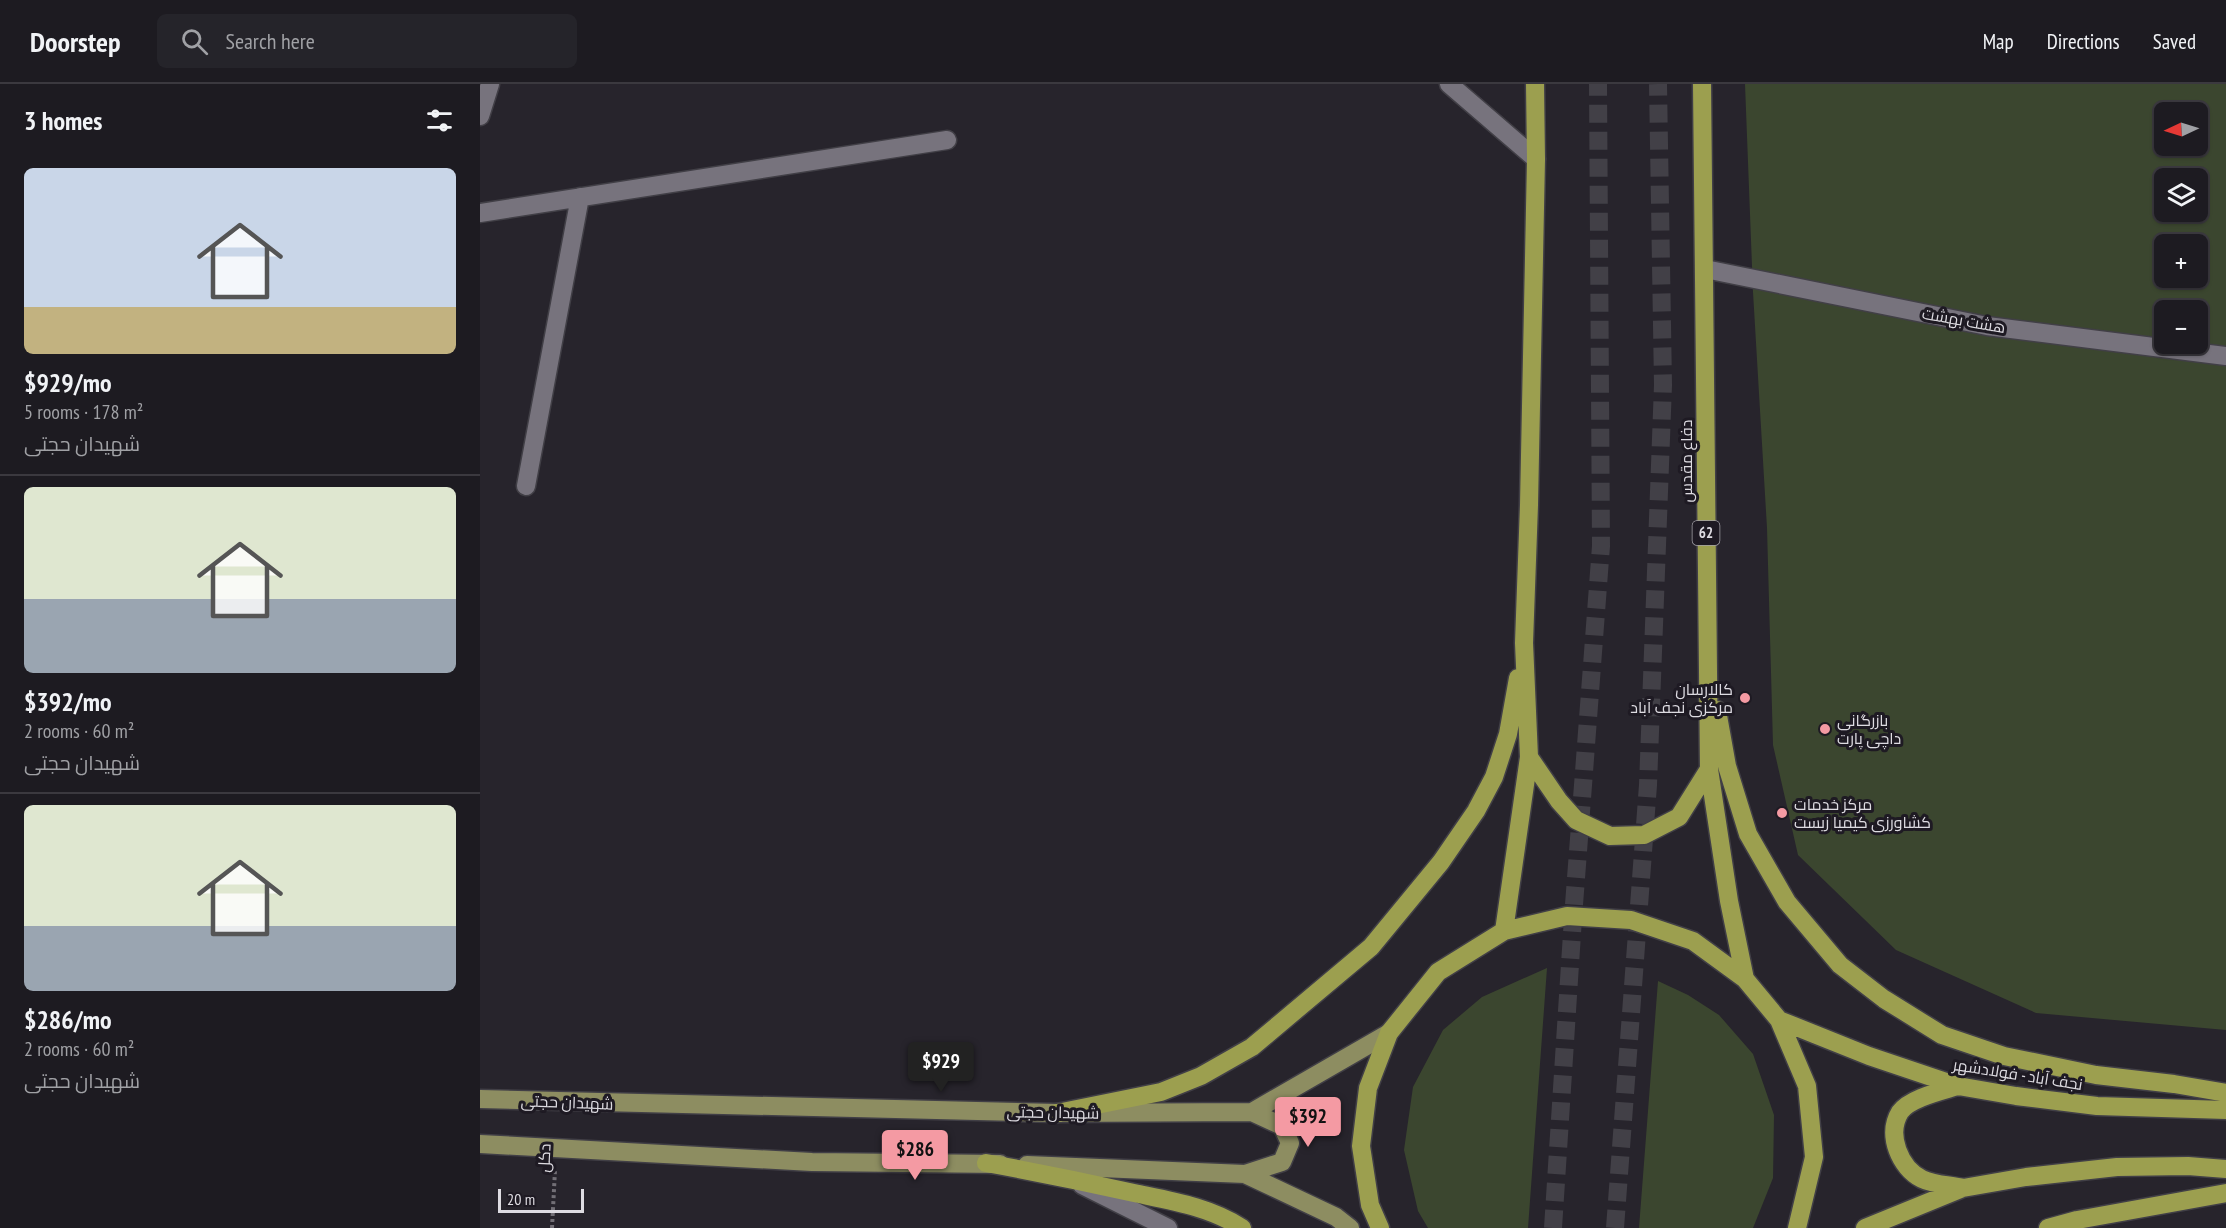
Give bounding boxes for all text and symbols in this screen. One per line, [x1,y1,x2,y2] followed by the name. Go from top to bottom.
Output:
[157,14,577,68] search box
[30,23,121,60] text: Doorstep
[178,25,211,58] icon: search
[226,27,315,55] text: Search here
[1983,28,2014,55] text: Map
[2047,28,2120,55] text: Directions
[2153,28,2196,55] text: Saved
[2154,102,2208,156] north arrow
[2154,102,2208,354] map controls
[24,104,102,137] text: 3 homes
[423,104,456,137] icon: filters
[2154,168,2208,222] button: layers
[186,207,294,315] icon: home
[2154,234,2208,288] button: +
[2154,300,2208,354] button: −
[1920,303,2007,338] street label: هشت بهشت
[24,366,112,399] text: $929/mo
[24,399,143,425] text: 5 rooms · 178 m²
[1676,420,1698,502] street label: دفاع مقدس
[24,431,140,457] text: شهیدان حجتی
[1692,521,1720,545] road number: 62
[186,526,294,634] icon: home
[1630,679,1733,718] place label: کالارسان مرکزی نجف آباد
[24,685,112,718] text: $392/mo
[1738,691,1752,705] marker: کالارسان مرکزی نجف آباد
[1837,710,1901,750] place label: بازرگانی داچی پارت
[24,718,134,744] text: 2 rooms · 60 m²
[1818,722,1832,736] marker: بازرگانی داچی پارت
[24,750,140,776] text: شهیدان حجتی
[1794,794,1931,833] place label: مرکز خدمات کشاورزی کیمیا زیست
[1775,806,1789,820] marker: مرکز خدمات کشاورزی کیمیا زیست
[186,844,294,952] icon: home
[24,1003,112,1036] text: $286/mo
[24,1036,134,1062] text: 2 rooms · 60 m²
[905,1042,977,1093] pin: $929
[922,1048,960,1074] text: $929
[1951,1054,2084,1095] street label: نجف آباد - فولادشهر
[24,1068,140,1094] text: شهیدان حجتی
[520,1090,614,1115] street label: شهیدان حجتی
[1272,1097,1344,1148] pin: $392
[1006,1101,1100,1124] street label: شهیدان حجتی
[1289,1103,1327,1129] text: $392
[879,1130,951,1181] pin: $286
[896,1136,934,1162] text: $286
[533,1143,556,1173] street label: دکل
[498,1186,584,1214] scale bar
[507,1189,535,1209] text: 20 m

